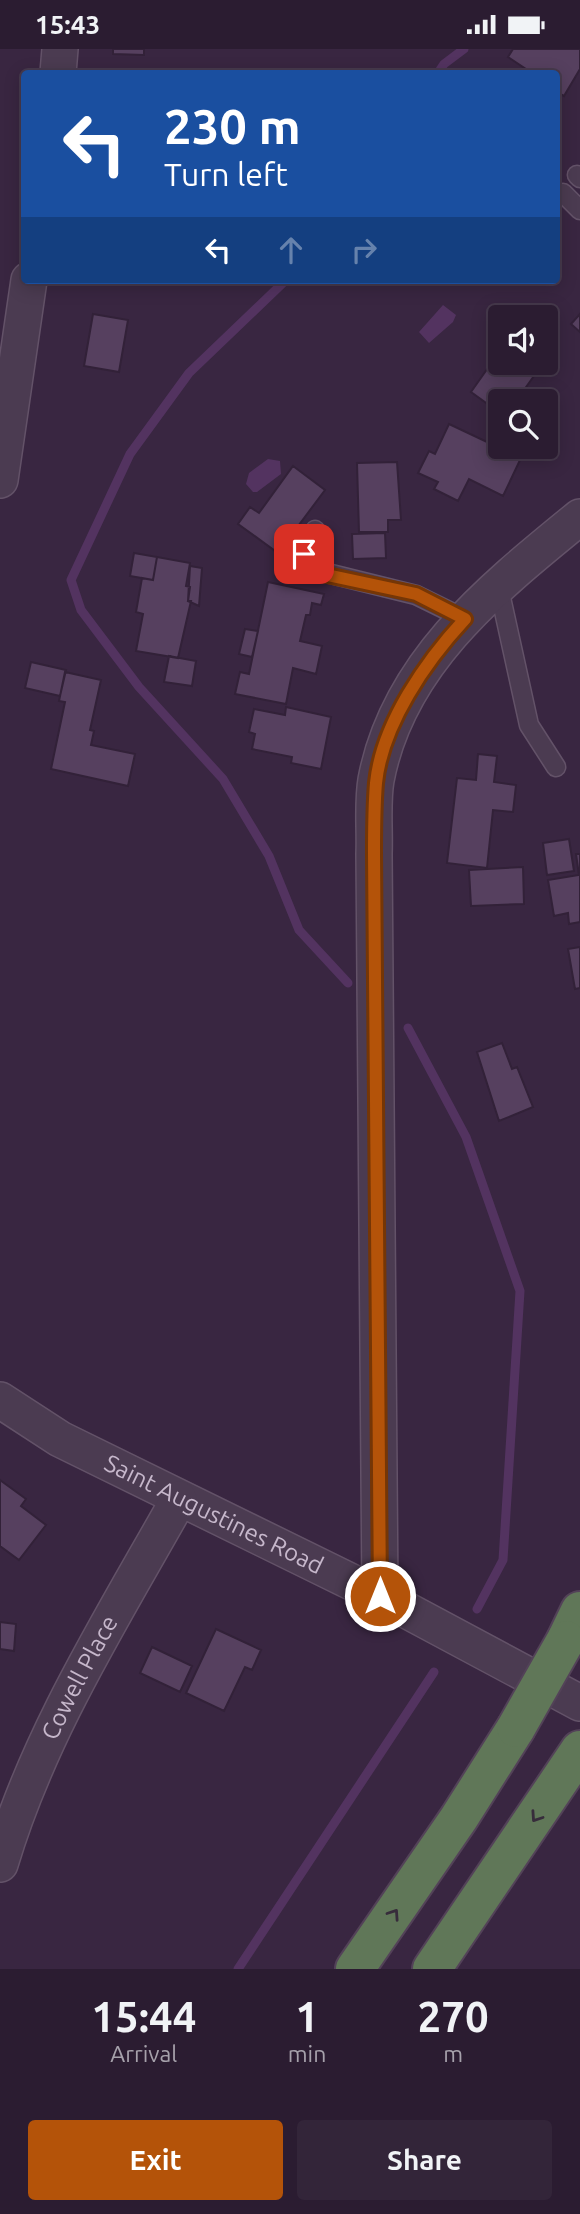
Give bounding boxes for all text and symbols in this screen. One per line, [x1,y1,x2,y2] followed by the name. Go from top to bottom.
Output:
[35,10,100,39] text: 15:43
[49,98,140,189] icon: left
[164,98,301,153] text: 230 m
[164,156,288,192] text: Turn left
[199,231,237,269] icon: left
[272,231,310,269] icon: ahead
[345,231,383,269] icon: right
[488,305,558,459] map controls
[488,305,558,375] button: sound
[488,389,558,459] button: search
[274,524,334,584] pin
[285,535,323,573] icon: arrive
[100,1449,328,1579] street label: Saint Augustines Road
[343,1559,417,1633] position arrow
[36,1611,123,1744] street label: Cowell Place
[532,1809,544,1822] one-way arrow
[386,1908,399,1921] one-way arrow
[91,1993,196,2040] text: 15:44
[295,1993,319,2040] text: 1
[418,1993,489,2040] text: 270
[110,2041,177,2066] text: Arrival
[288,2041,326,2066] text: min
[443,2041,463,2066] text: m
[28,2120,283,2200] button: Exit
[297,2120,552,2200] button: Share

